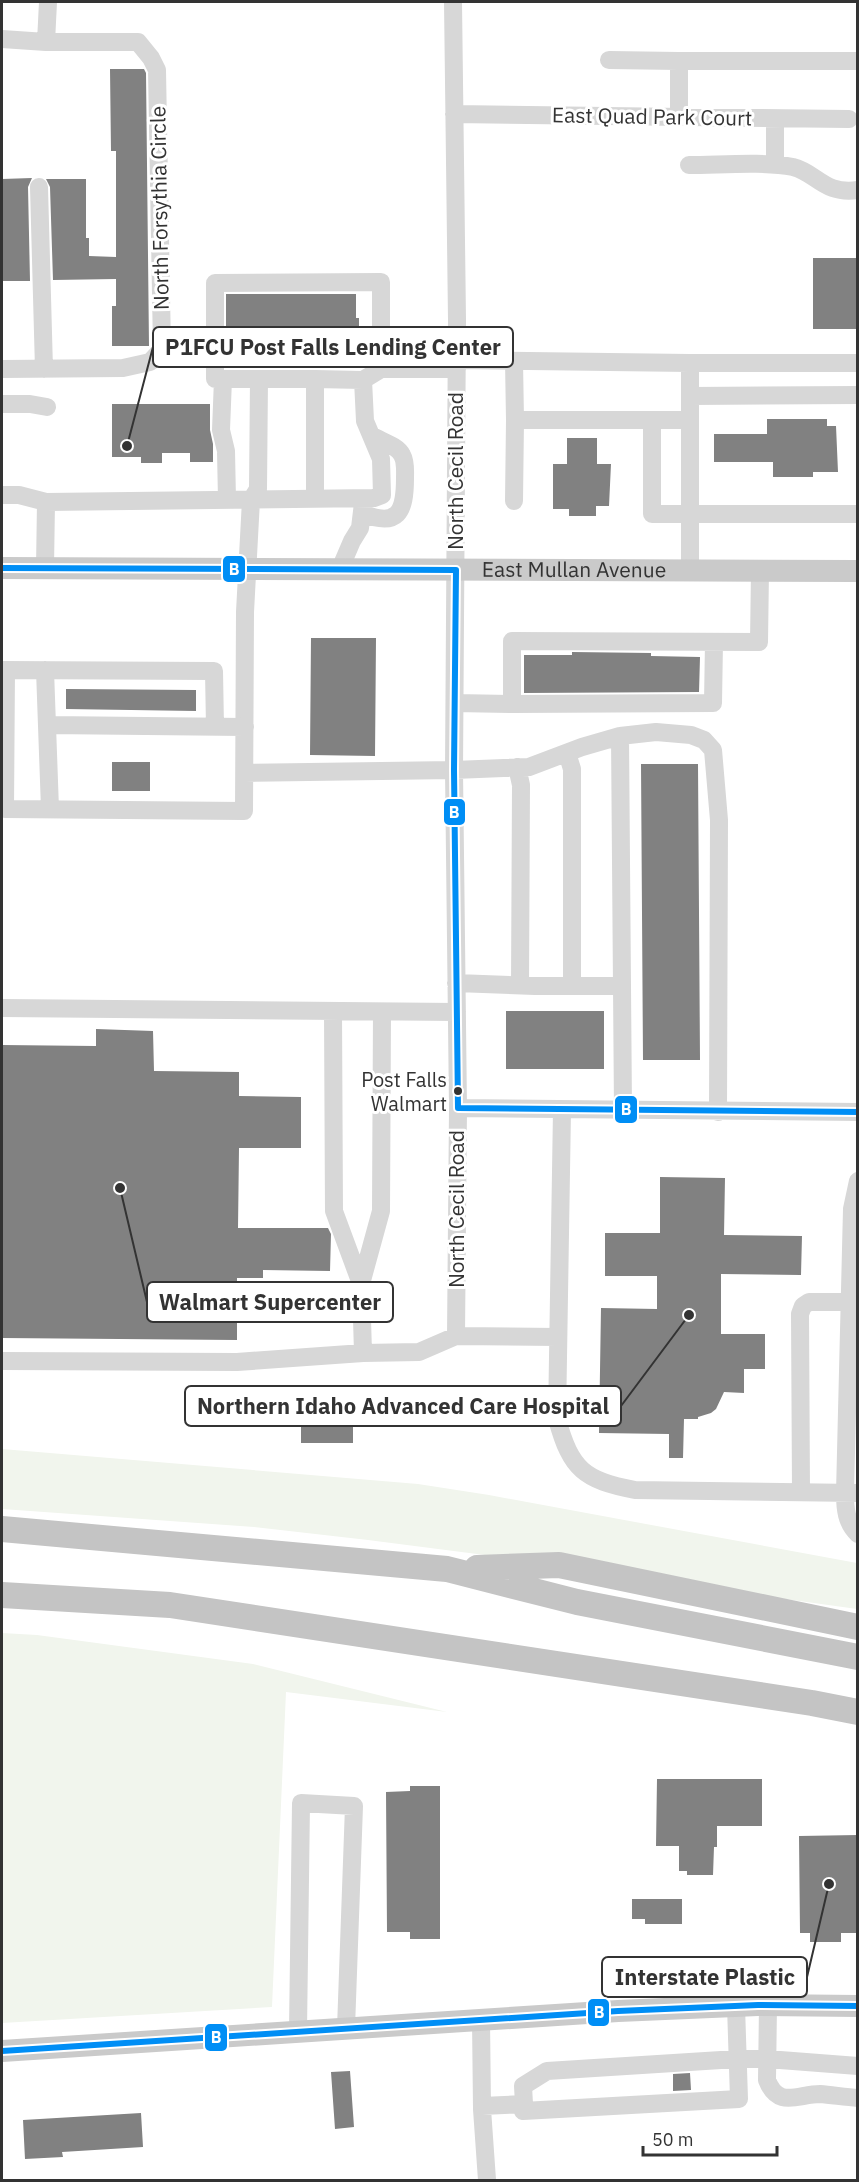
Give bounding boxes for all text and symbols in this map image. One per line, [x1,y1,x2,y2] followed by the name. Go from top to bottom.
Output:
[552,100,752,132] street label: East Quad Park Court
[143,106,175,310] street label: North Forsythia Circle
[153,327,513,367] callout: P1FCU Post Falls Lending Center
[165,332,501,361] text: P1FCU Post Falls Lending Center
[441,392,469,550] street label: North Cecil Road
[222,555,246,583] line badge: B
[482,555,666,583] street label: East Mullan Avenue
[229,559,240,579] text: B
[443,798,466,826] line badge: B
[449,802,460,822] text: B
[361,1066,447,1117] place label: Post Falls Walmart
[452,1085,464,1097] marker: Post Falls Walmart
[614,1095,638,1124] line badge: B
[621,1099,632,1119] text: B
[442,1130,470,1288] street label: North Cecil Road
[147,1282,393,1322] callout: Walmart Supercenter
[159,1287,381,1316] text: Walmart Supercenter
[185,1386,621,1426] callout: Northern Idaho Advanced Care Hospital
[197,1391,609,1420] text: Northern Idaho Advanced Care Hospital
[602,1957,807,1997] callout: Interstate Plastic
[615,1962,795,1991] text: Interstate Plastic
[587,1998,610,2027] line badge: B
[594,2002,605,2022] text: B
[204,2023,228,2052] line badge: B
[211,2027,222,2047] text: B
[643,2119,776,2157] scale bar
[652,2128,694,2151] text: 50 m

